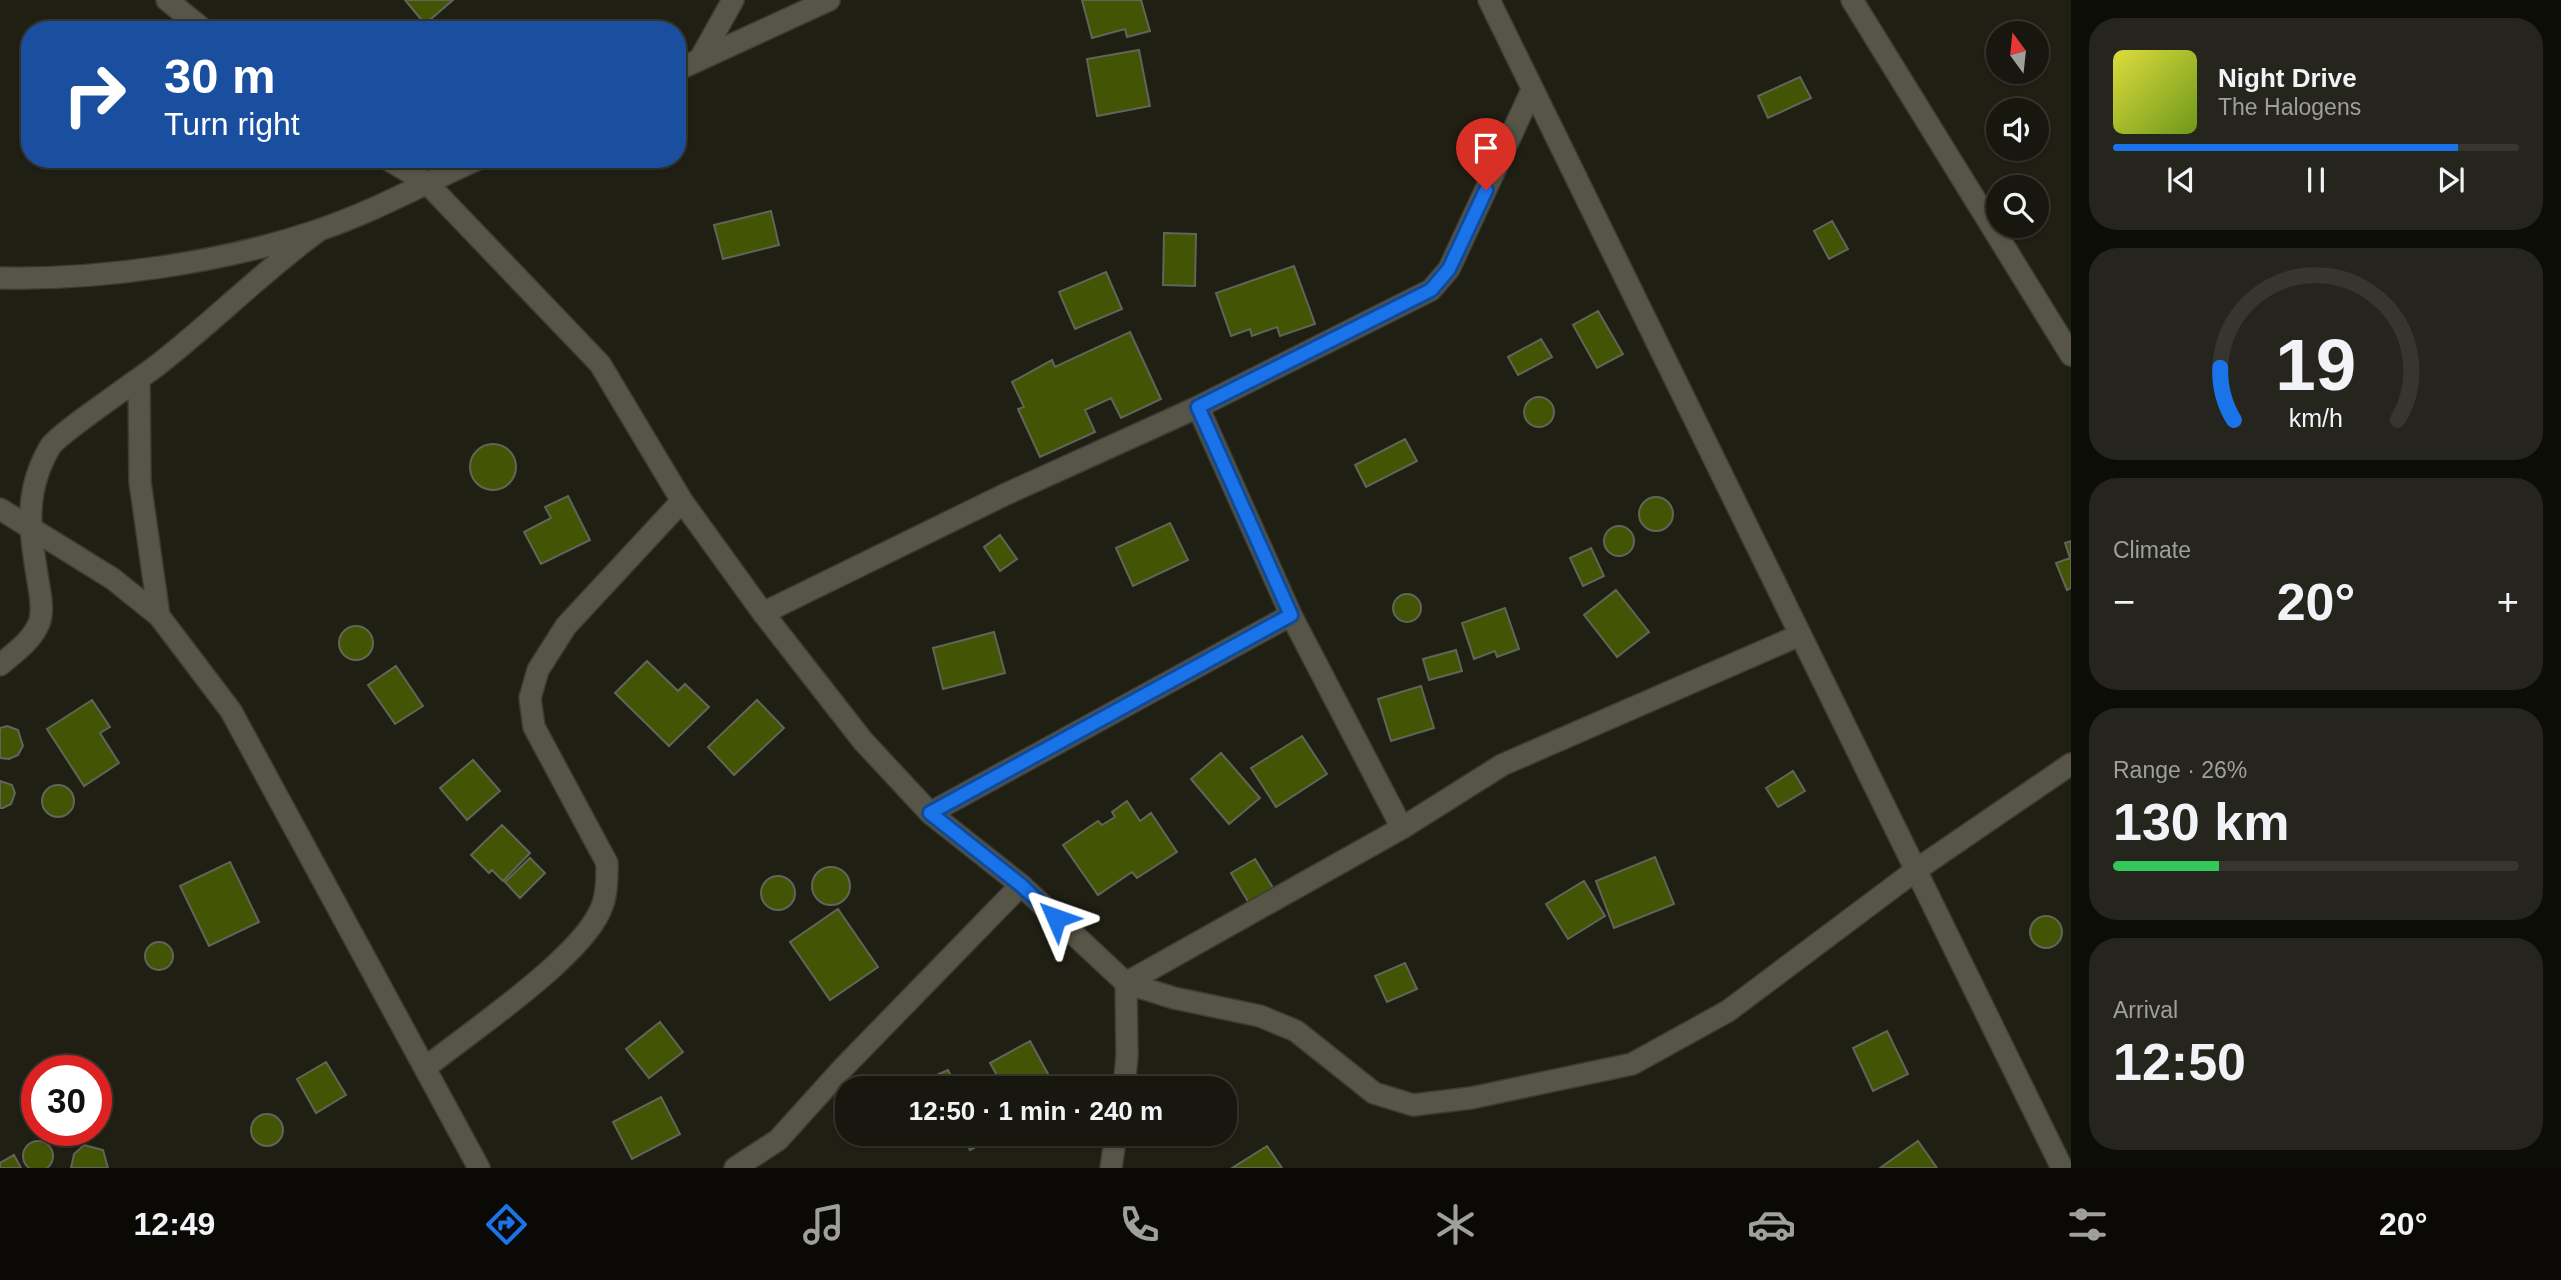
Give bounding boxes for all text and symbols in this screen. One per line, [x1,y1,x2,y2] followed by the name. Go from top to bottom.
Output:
[1986,21,2049,84] north arrow
[1986,21,2049,238] map controls
[49,49,140,140] icon: right
[164,49,276,103] text: 30 m
[2218,63,2357,93] text: Night Drive
[2218,94,2361,120] text: The Halogens
[1986,98,2049,161] button: sound
[164,106,300,142] text: Turn right
[1456,118,1516,190] pin
[1467,129,1505,167] icon: arrive
[2162,161,2200,199] icon: previous
[2297,161,2335,199] icon: pause
[2432,161,2470,199] icon: next
[1986,175,2049,238] button: search
[2276,324,2356,405] text: 19
[2289,404,2343,432] text: km/h
[2113,537,2191,563] text: Climate
[2277,573,2355,631] text: 20°
[2113,581,2135,623] text: −
[2497,581,2519,623] text: +
[2113,757,2247,783] text: Range · 26%
[2113,793,2289,851] text: 130 km
[1019,881,1093,955] position arrow
[2113,997,2178,1023] text: Arrival
[2113,1033,2246,1091] text: 12:50
[21,1055,112,1146] speed limit sign: 30
[909,1096,1163,1126] text: 12:50 · 1 min · 240 m
[482,1200,531,1249] icon: directions
[799,1200,848,1249] icon: music
[1115,1200,1164,1249] icon: phone
[1431,1200,1480,1249] icon: climate
[1747,1200,1796,1249] icon: car
[2063,1200,2112,1249] icon: filters
[134,1206,215,1242] text: 12:49
[2379,1206,2427,1242] text: 20°

